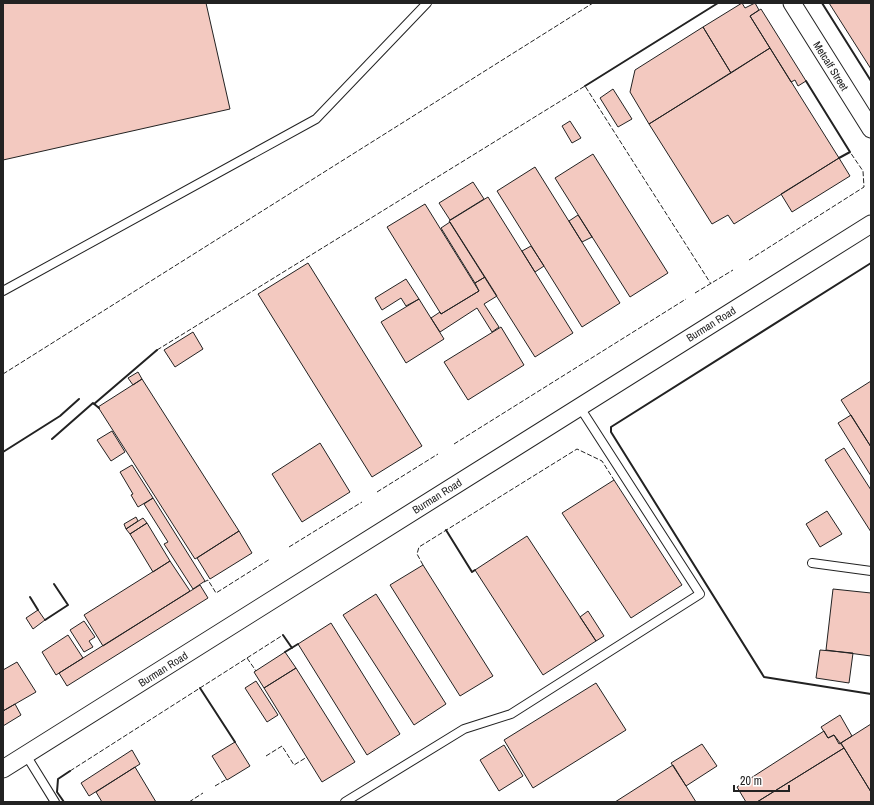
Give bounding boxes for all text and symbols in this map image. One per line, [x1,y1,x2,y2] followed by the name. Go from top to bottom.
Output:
[810,39,852,94] street label: Metcalf Street
[684,303,738,345] street label: Burman Road
[410,475,464,517] street label: Burman Road
[136,648,190,690] street label: Burman Road
[734,767,789,793] scale bar
[740,773,762,789] text: 20 m

